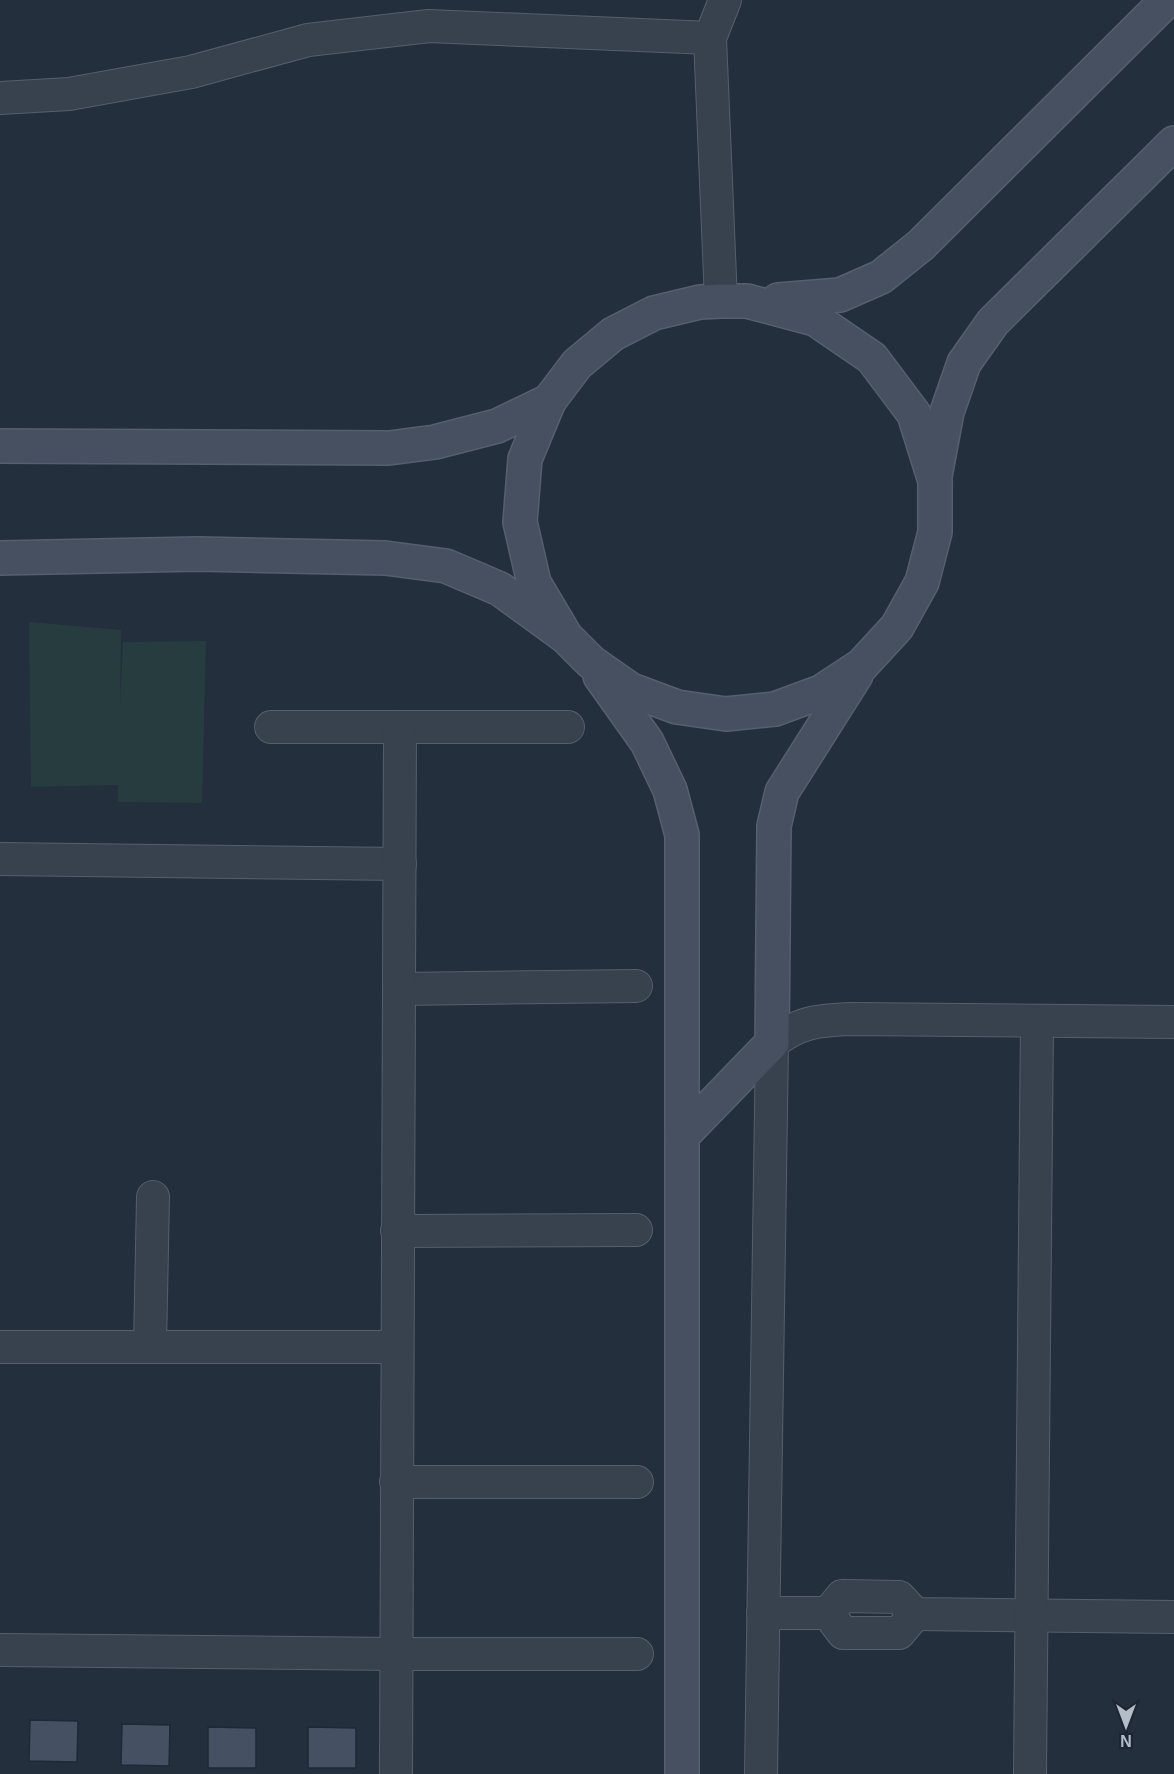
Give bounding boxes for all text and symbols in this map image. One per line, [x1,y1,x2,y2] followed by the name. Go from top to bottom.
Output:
[1096,1696,1156,1756] north arrow
[1120,1732,1132,1749] text: N

